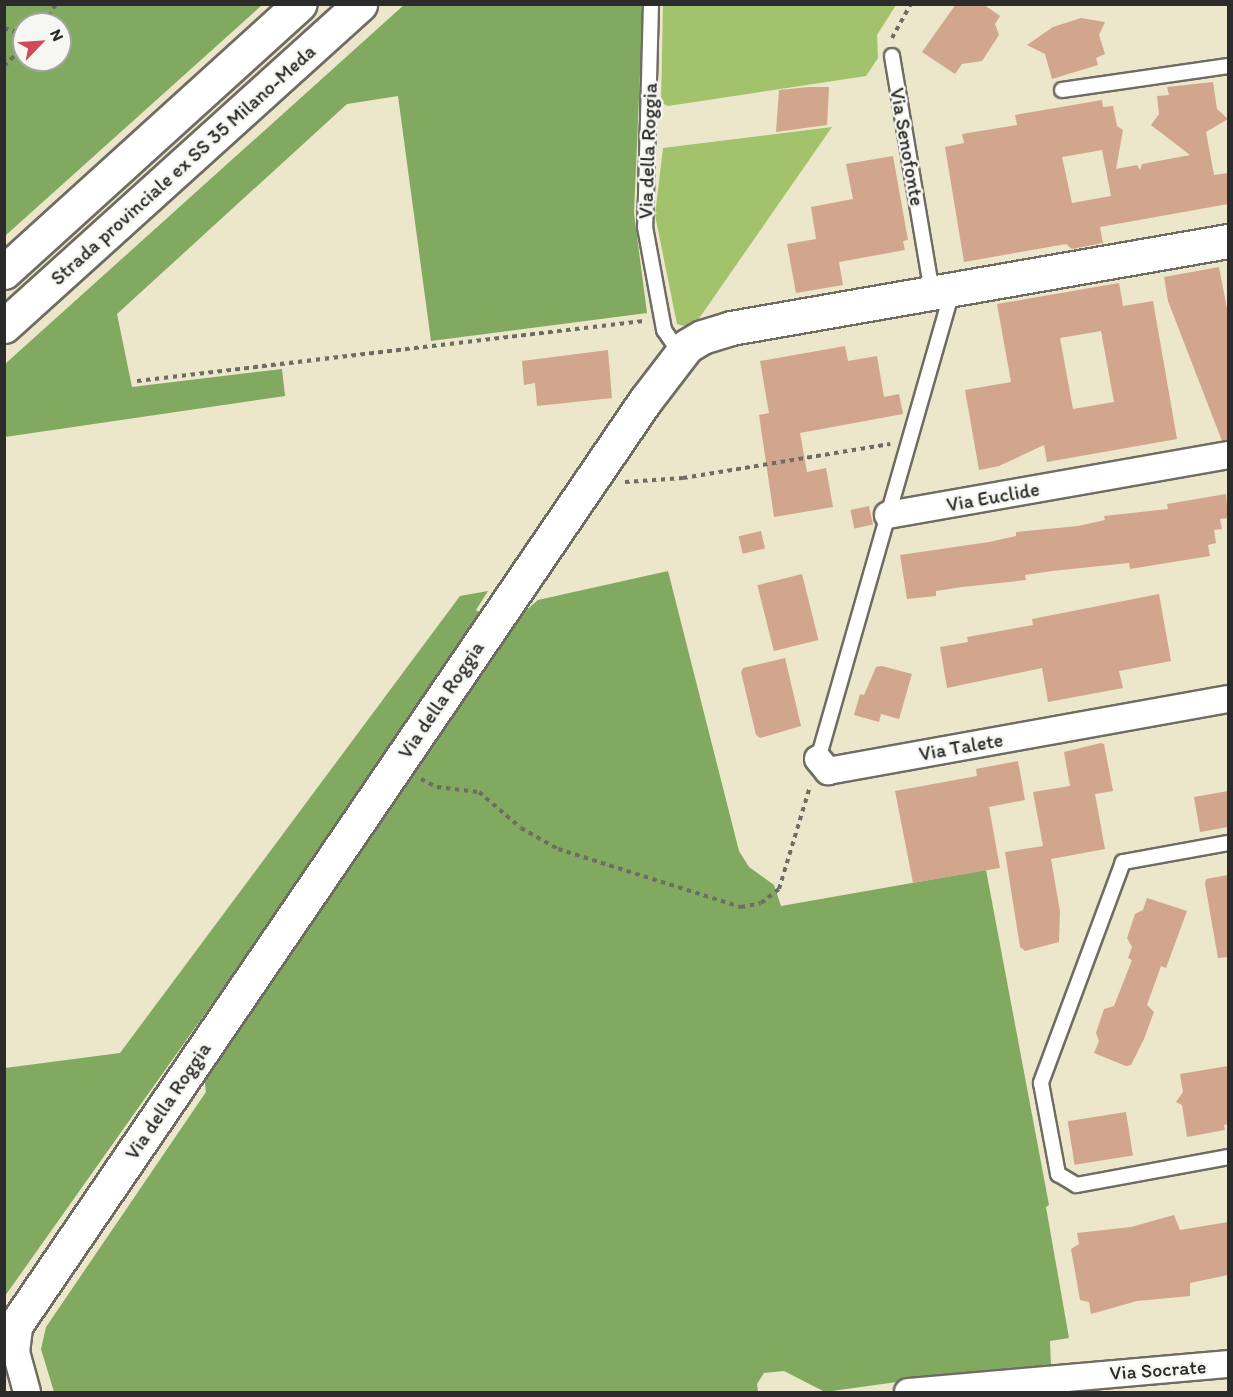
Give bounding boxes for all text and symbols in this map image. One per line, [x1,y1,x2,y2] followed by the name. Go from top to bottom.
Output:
[12,12,72,72] north arrow
[46,26,68,44] text: N
[46,40,320,290] street label: Strada provinciale ex SS 35 Milano-Meda
[634,83,662,219] street label: Via della Roggia
[885,86,929,208] street label: Via Senofonte
[945,477,1041,517] street label: Via Euclide
[393,637,489,763] street label: Via della Roggia
[918,728,1004,766] street label: Via Talete
[120,1038,216,1164] street label: Via della Roggia
[1109,1355,1207,1385] street label: Via Socrate

